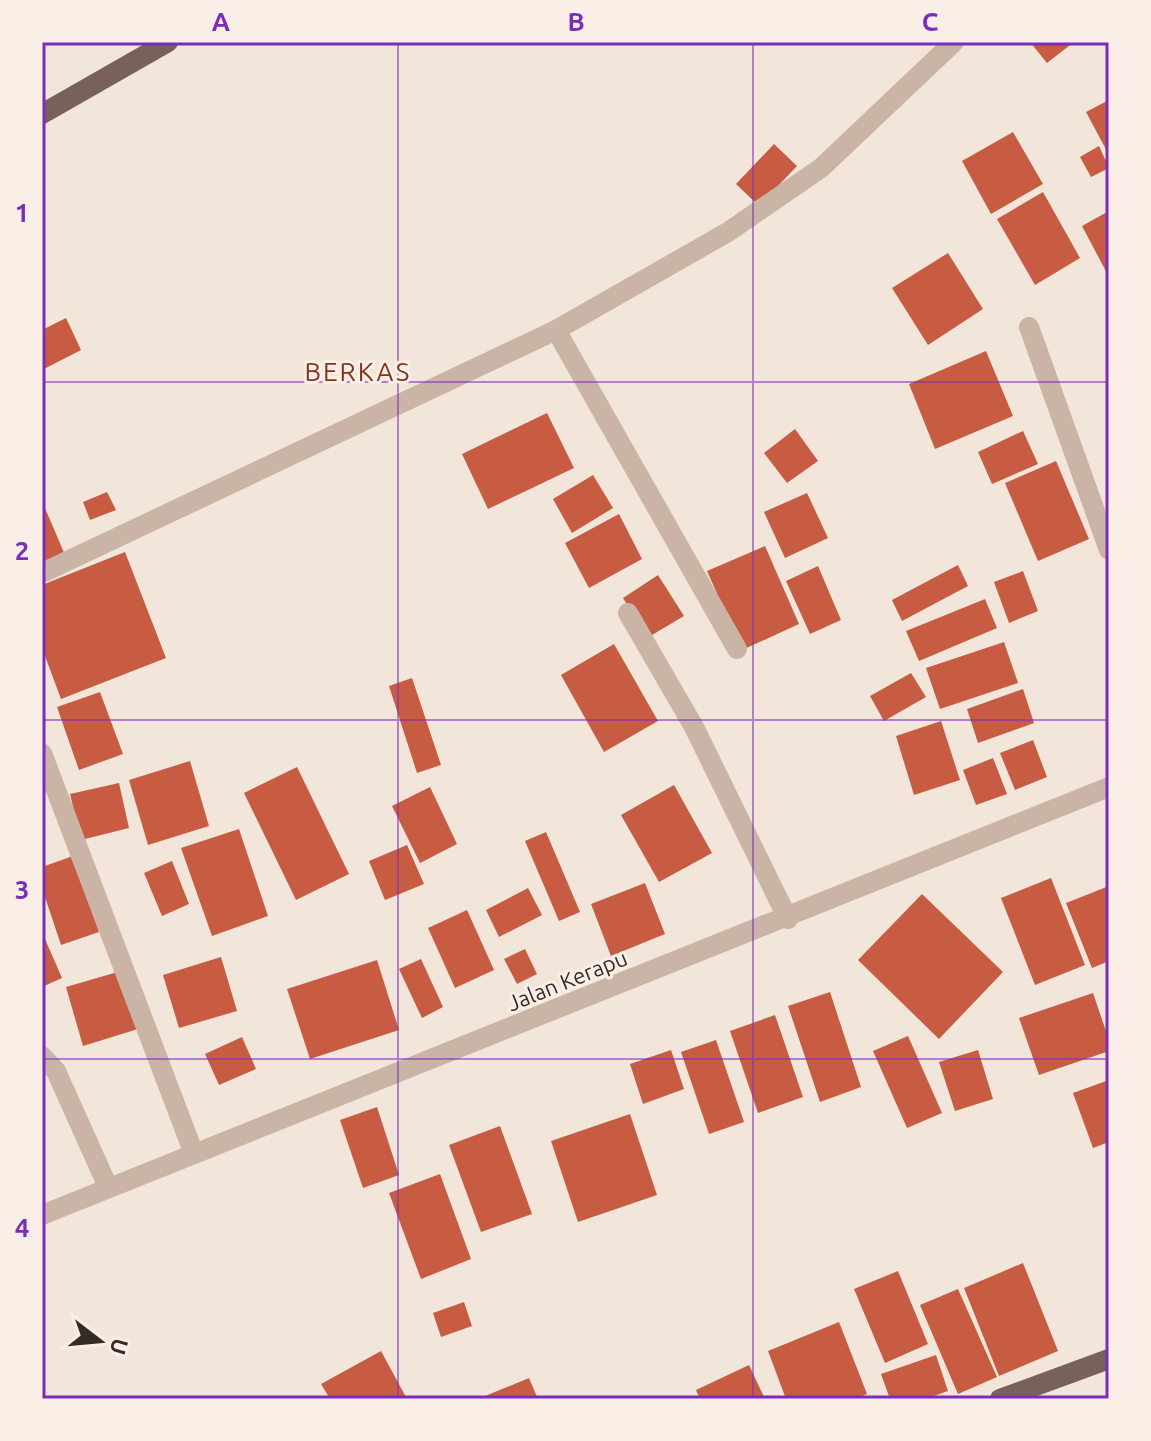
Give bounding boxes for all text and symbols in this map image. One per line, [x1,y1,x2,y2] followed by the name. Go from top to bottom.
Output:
[212,7,231,36] text: A
[567,7,585,36] text: B
[922,7,939,36] text: C
[15,198,29,227] text: 1
[305,357,411,386] district label: BERKAS
[15,536,29,565] text: 2
[15,875,29,904] text: 3
[503,945,631,1015] street label: Jalan Kerapu
[15,1213,29,1242] text: 4
[60,1301,140,1381] north arrow
[106,1336,134,1358] text: U

